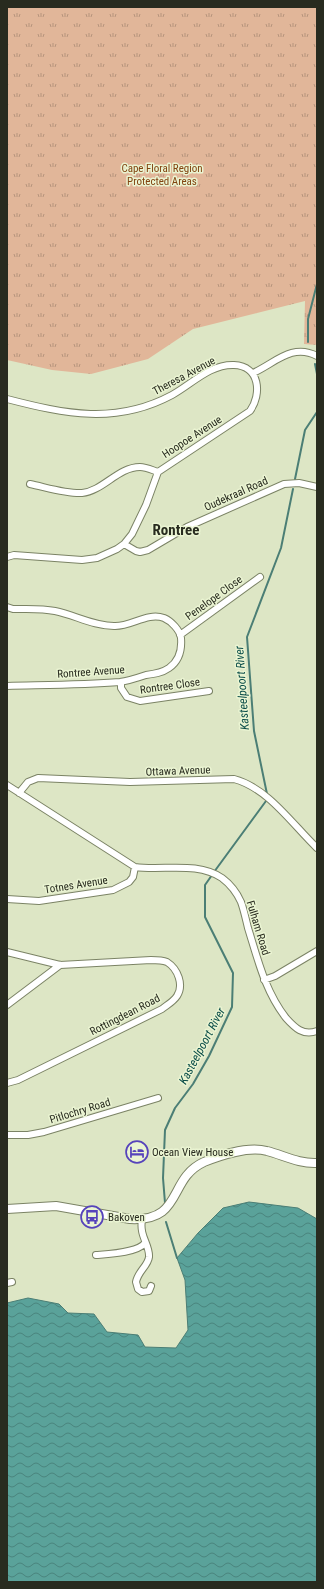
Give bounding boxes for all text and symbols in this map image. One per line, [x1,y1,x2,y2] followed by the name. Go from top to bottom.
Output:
[121,162,203,188] park label: Cape Floral Region Protected Areas
[150,354,218,398] street label: Theresa Avenue
[160,413,224,461] street label: Hoopoe Avenue
[202,474,270,514] street label: Oudekraal Road
[153,521,199,539] district label: Rontree
[183,573,245,623] street label: Penelope Close
[232,645,252,731] water label: Kasteelpoort River
[57,663,125,681] street label: Rontree Avenue
[139,675,201,697] street label: Rontree Close
[145,763,211,779] street label: Ottawa Avenue
[44,874,108,896] street label: Totnes Avenue
[244,899,272,957] street label: Fulham Road
[88,992,162,1038] street label: Rottingdean Road
[176,1005,228,1087] water label: Kasteelpoort River
[48,1096,112,1126] street label: Pitlochry Road
[124,1139,150,1165] hotel icon: Ocean View House
[152,1146,233,1159] place label: Ocean View House
[79,1204,105,1230] bus stop icon: Bakoven
[108,1211,145,1224] place label: Bakoven

